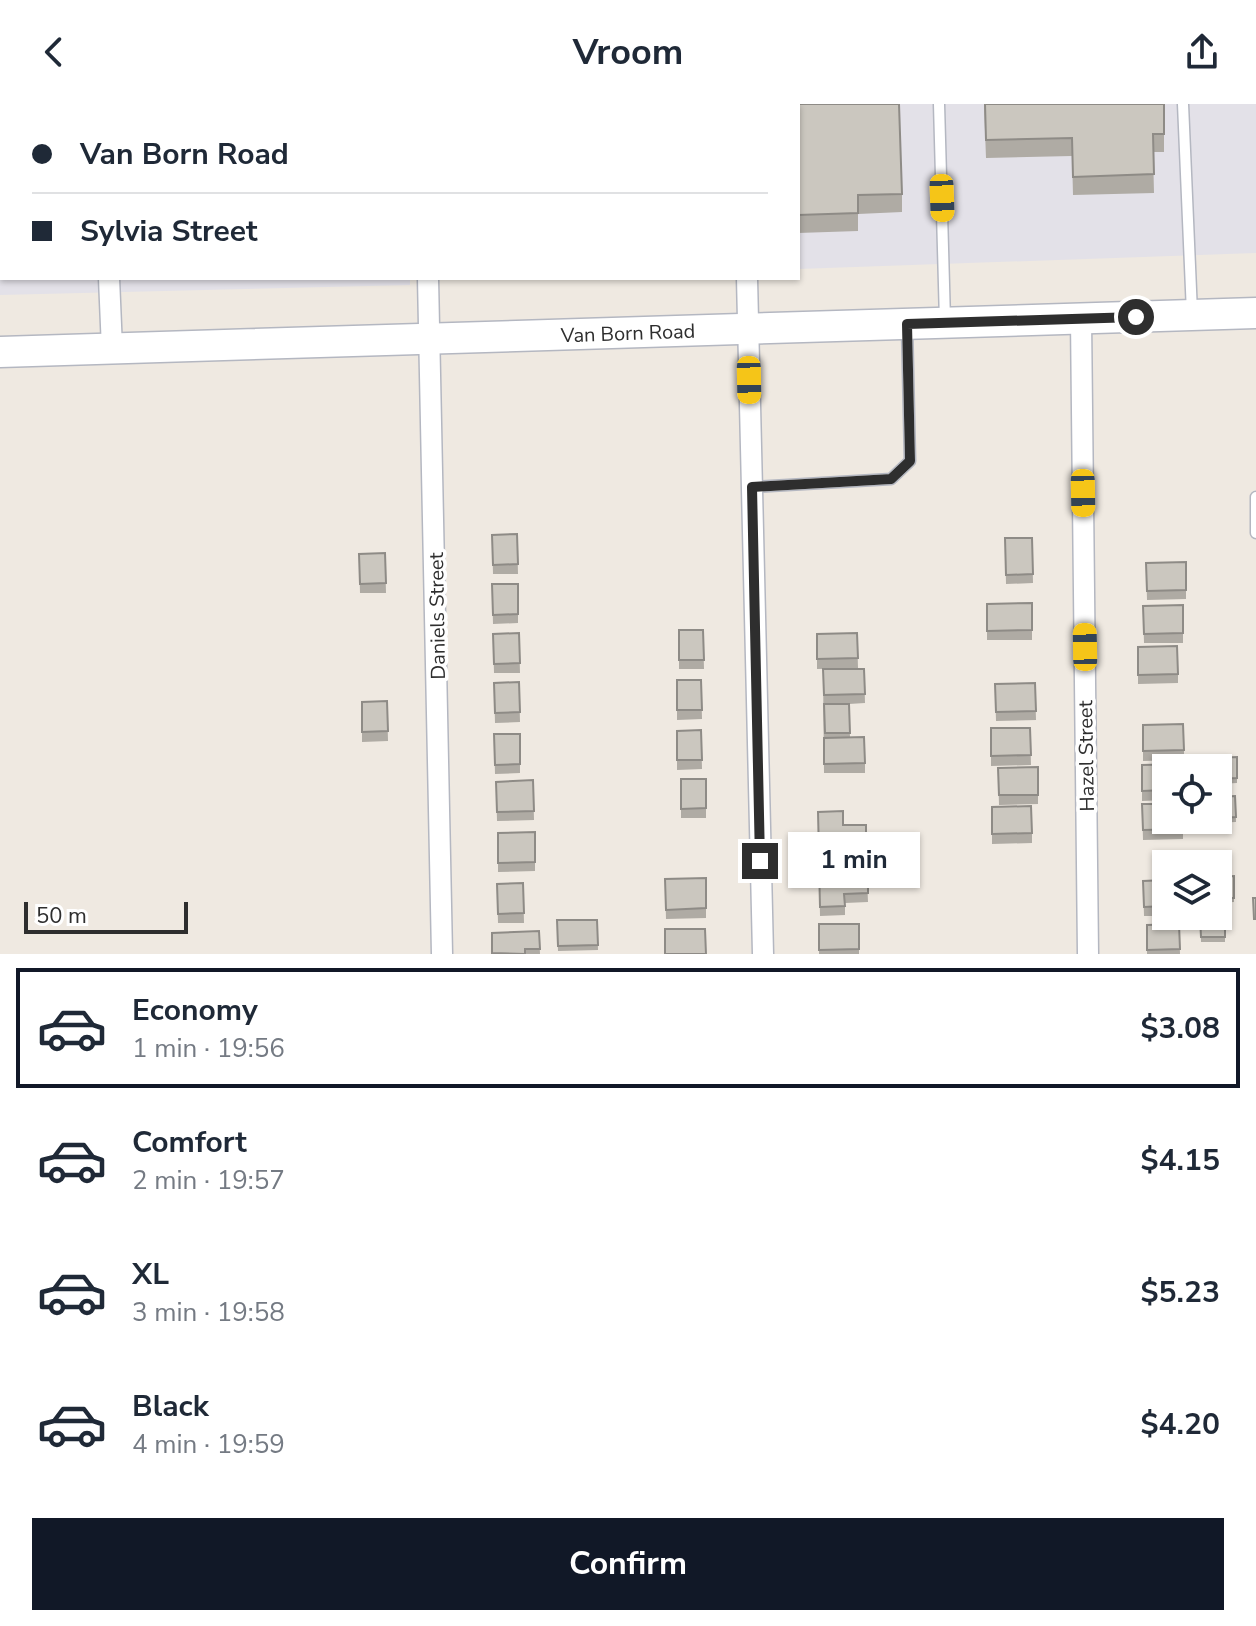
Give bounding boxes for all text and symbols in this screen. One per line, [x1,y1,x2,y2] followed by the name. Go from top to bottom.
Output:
[573,28,683,77] text: Vroom
[32,30,76,74] icon: back
[1180,30,1224,74] icon: share
[80,134,289,175] text: Van Born Road
[929,174,955,222] car
[80,211,257,252] text: Sylvia Street
[1118,299,1154,335] route start
[559,318,696,349] street label: Van Born Road
[737,356,761,404] car
[1071,469,1095,517] car
[423,551,452,680] street label: Daniels Street
[1073,623,1097,671] car
[1072,699,1101,812] street label: Hazel Street
[1152,754,1232,930] map controls
[1152,754,1232,834] button: locate
[788,833,920,889] callout: 1 min
[820,842,888,877] text: 1 min
[742,843,778,879] route end
[1152,850,1232,930] button: layers
[24,898,188,934] scale bar
[36,901,87,931] text: 50 m
[132,990,258,1031] text: Economy
[36,992,108,1064] icon: car
[1141,1008,1220,1049] text: $3.08
[132,1031,285,1066] text: 1 min · 19:56
[132,1122,247,1163] text: Comfort
[36,1124,108,1196] icon: car
[1141,1140,1220,1181] text: $4.15
[132,1163,285,1198] text: 2 min · 19:57
[132,1254,169,1295] text: XL
[36,1256,108,1328] icon: car
[1141,1272,1220,1313] text: $5.23
[132,1295,285,1330] text: 3 min · 19:58
[132,1386,209,1427] text: Black
[36,1388,108,1460] icon: car
[1141,1404,1220,1445] text: $4.20
[132,1427,285,1462] text: 4 min · 19:59
[32,1518,1224,1610] button: Confirm

